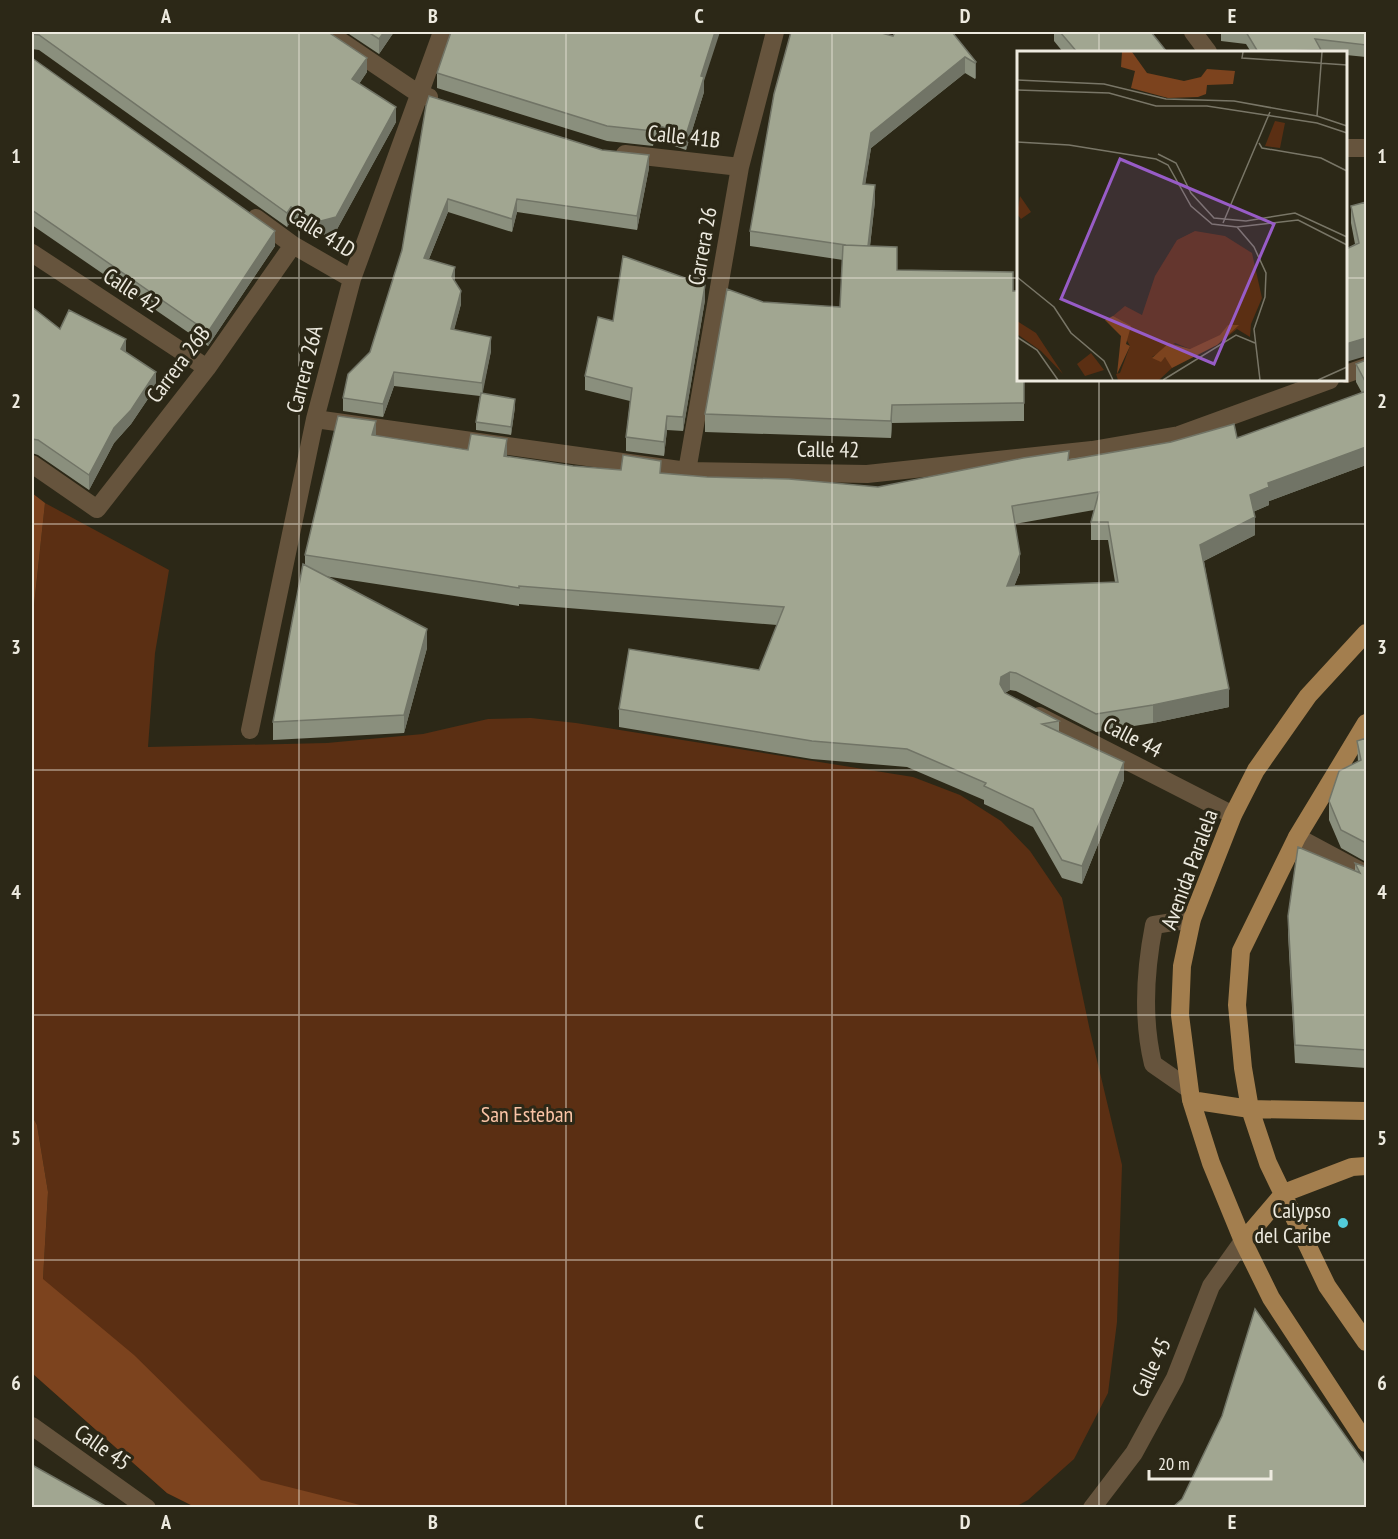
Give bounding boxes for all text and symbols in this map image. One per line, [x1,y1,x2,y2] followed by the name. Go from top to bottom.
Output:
[160,3,172,29] text: A
[428,3,438,29] text: B
[694,3,704,29] text: C
[960,3,971,29] text: D
[1228,3,1236,29] text: E
[1017,51,1347,381] inset map
[646,118,722,154] street label: Calle 41B
[11,143,21,169] text: 1
[1377,143,1387,169] text: 1
[283,201,361,263] street label: Calle 41D
[681,205,723,287] street label: Carrera 26
[98,261,166,319] street label: Calle 42
[140,320,216,408] street label: Carrera 26B
[280,322,329,416] street label: Carrera 26A
[11,388,21,414] text: 2
[1377,388,1387,414] text: 2
[797,434,859,464] street label: Calle 42
[11,634,21,660] text: 3
[1377,634,1387,660] text: 3
[1099,710,1167,764] street label: Calle 44
[1154,805,1224,933] street label: Avenida Paralela
[11,879,21,905] text: 4
[1377,879,1387,905] text: 4
[481,1100,573,1128] park label: San Esteban
[11,1125,21,1151] text: 5
[1377,1125,1387,1151] text: 5
[1255,1196,1331,1249] place label: Calypso del Caribe
[1336,1216,1350,1230] marker: Calypso del Caribe
[1125,1333,1177,1401] street label: Calle 45
[11,1370,21,1396] text: 6
[1377,1370,1387,1396] text: 6
[69,1418,137,1476] street label: Calle 45
[1149,1443,1270,1481] scale bar
[1158,1452,1190,1475] text: 20 m
[160,1509,172,1535] text: A
[428,1509,438,1535] text: B
[694,1509,704,1535] text: C
[960,1509,971,1535] text: D
[1228,1509,1236,1535] text: E

